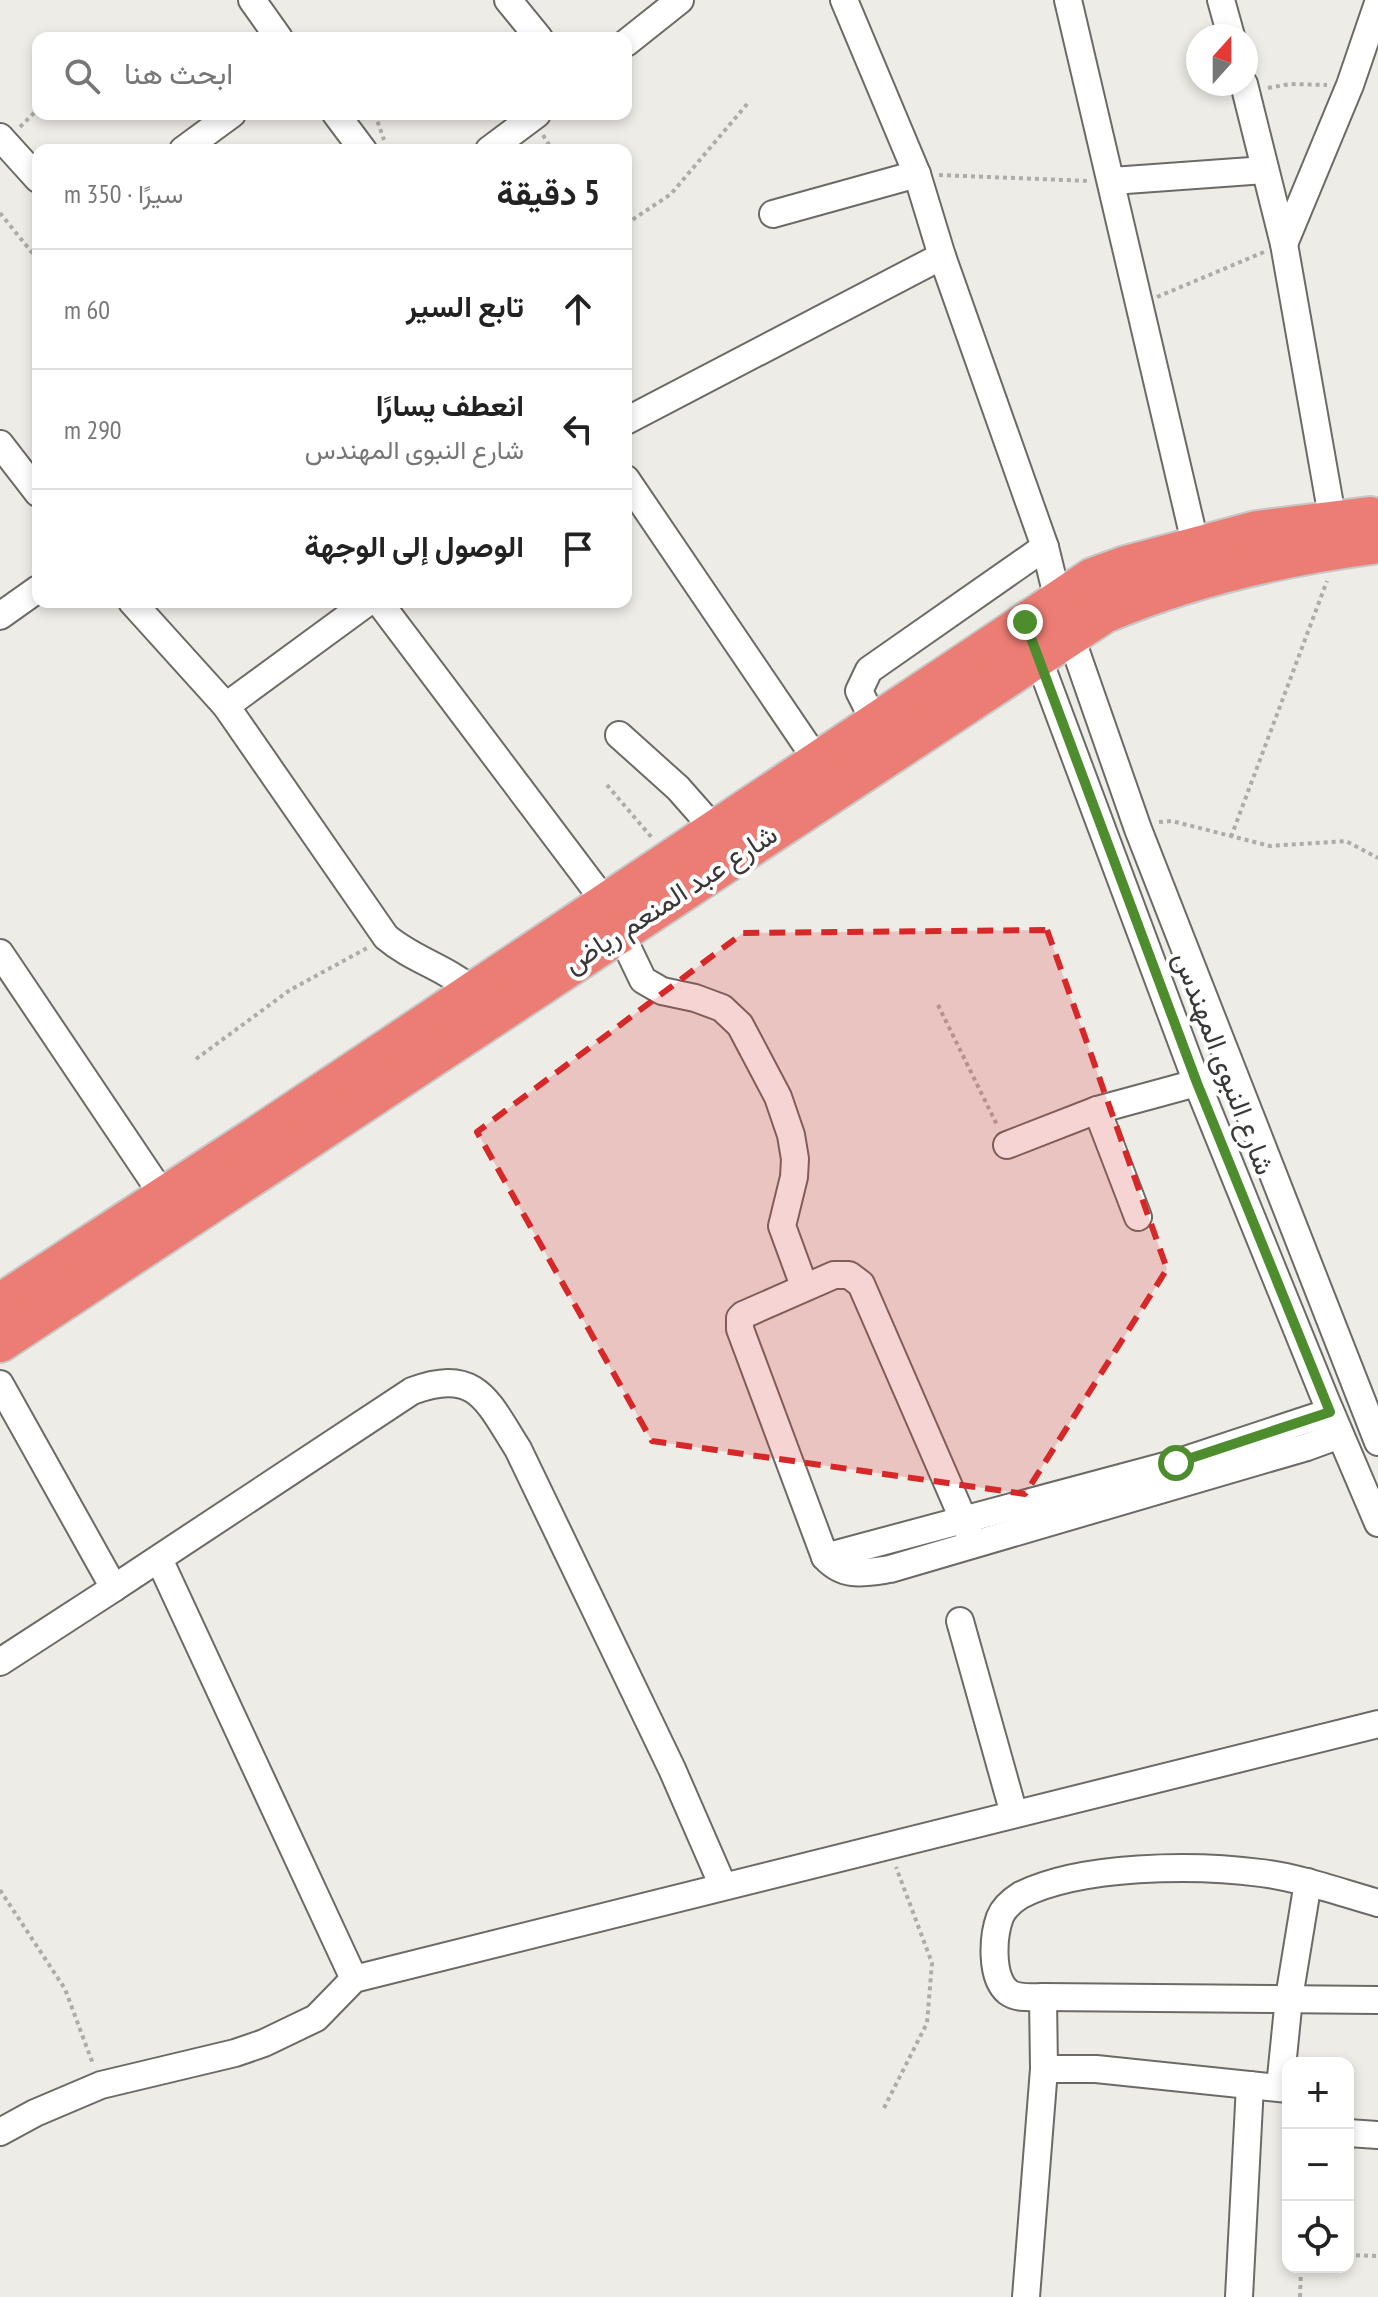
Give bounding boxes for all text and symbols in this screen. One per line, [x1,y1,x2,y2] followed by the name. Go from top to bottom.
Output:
[1186,24,1258,96] north arrow
[32,32,632,120] search box
[124,53,233,92] text: ابحث هنا
[60,54,104,98] icon: search
[497,170,600,214] text: 5 دقيقة
[64,177,183,210] text: سيرًا · 350 m
[406,286,524,325] text: تابع السير
[556,287,600,331] icon: ahead
[64,293,110,326] text: 60 m
[376,385,524,424] text: انعطف يسارًا
[556,407,600,451] icon: left
[64,413,122,446] text: 290 m
[305,433,524,466] text: شارع النبوى المهندس
[304,526,524,565] text: الوصول إلى الوجهة
[556,527,600,571] icon: arrive
[1007,604,1043,640] route end
[556,815,784,982] street label: شارع عبد المنعم رياض
[1164,946,1285,1180] street label: شارع النبوى المهندس
[1158,1445,1194,1481] route start
[1282,2057,1354,2273] map controls
[1282,2057,1354,2129] button: +
[1282,2129,1354,2201] button: −
[1282,2201,1354,2273] button: locate

